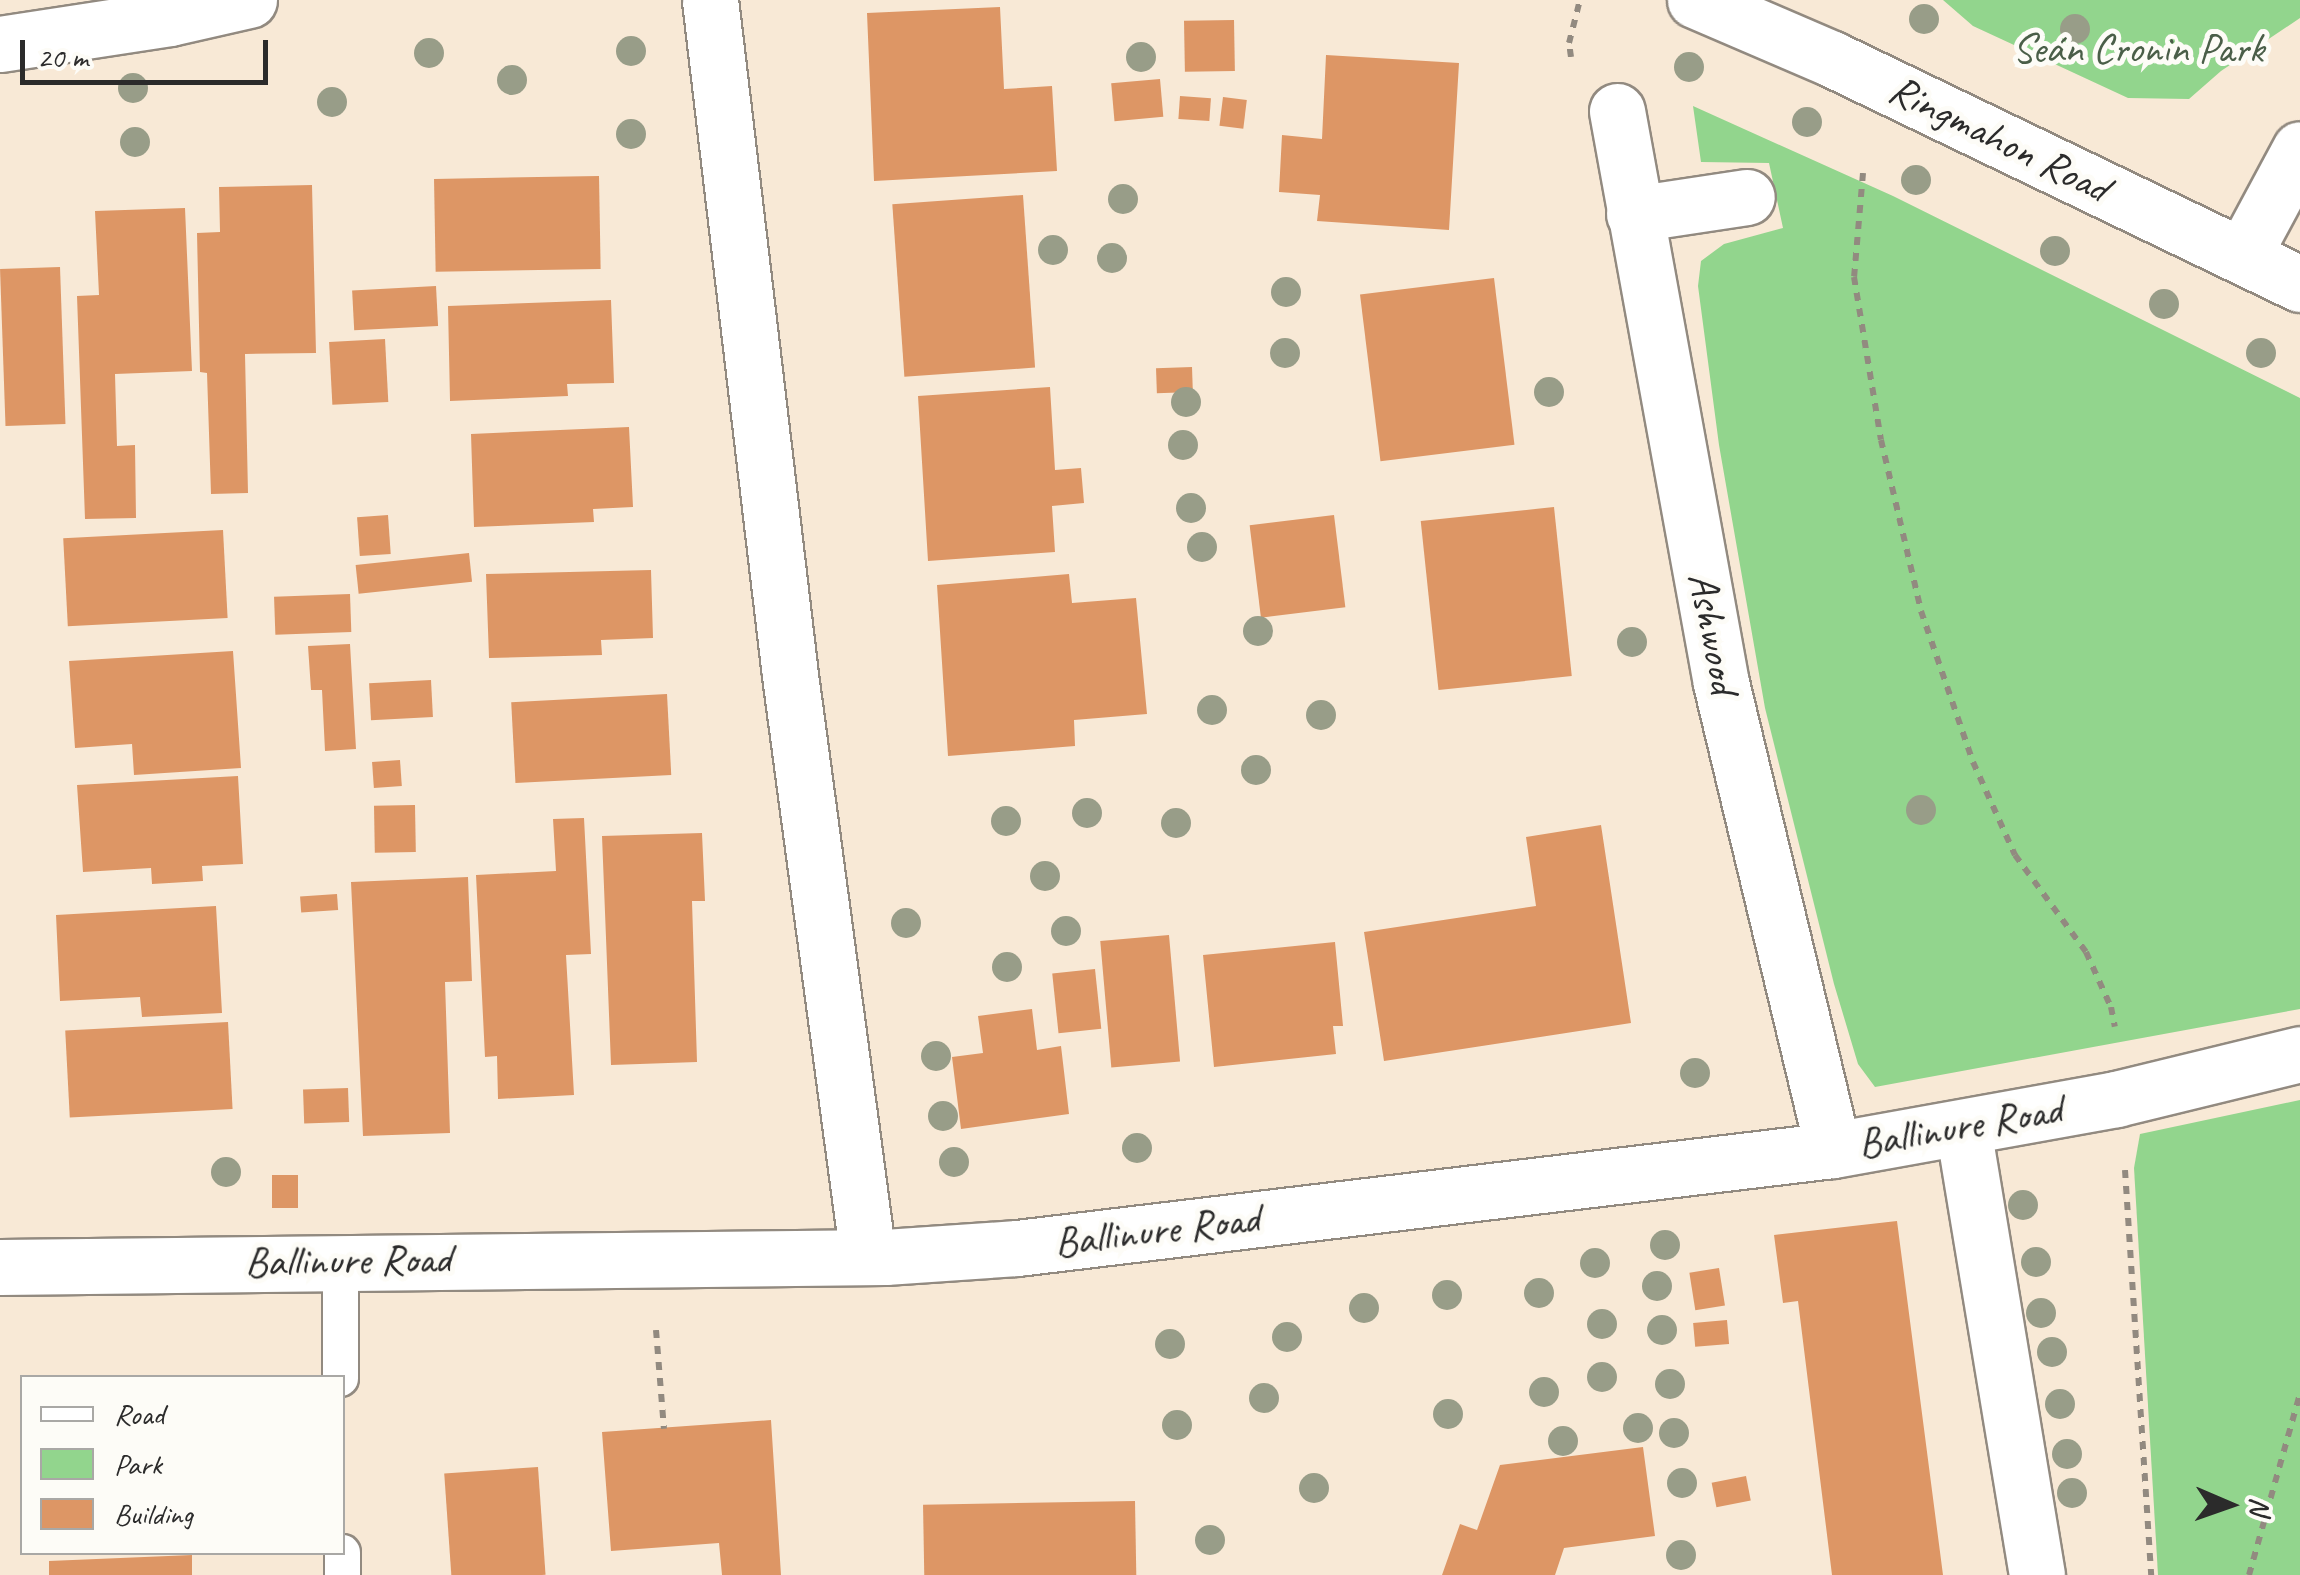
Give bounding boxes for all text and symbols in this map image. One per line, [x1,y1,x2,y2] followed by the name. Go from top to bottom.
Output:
[25,20,272,82] scale bar
[2012,24,2264,74] park label: Seán Cronin Park
[37,38,88,76] text: 20 m
[1881,64,2117,214] street label: Ringmahon Road
[1677,568,1749,698] street label: Ashwood
[1854,1084,2066,1170] street label: Ballinure Road
[1052,1193,1262,1269] street label: Ballinure Road
[245,1234,451,1288] street label: Ballinure Road
[20,1375,345,1555] legend
[114,1395,164,1433] text: Road
[114,1445,162,1483] text: Park
[2180,1455,2280,1555] north arrow
[114,1495,193,1533] text: Building
[2243,1497,2278,1515] text: N

